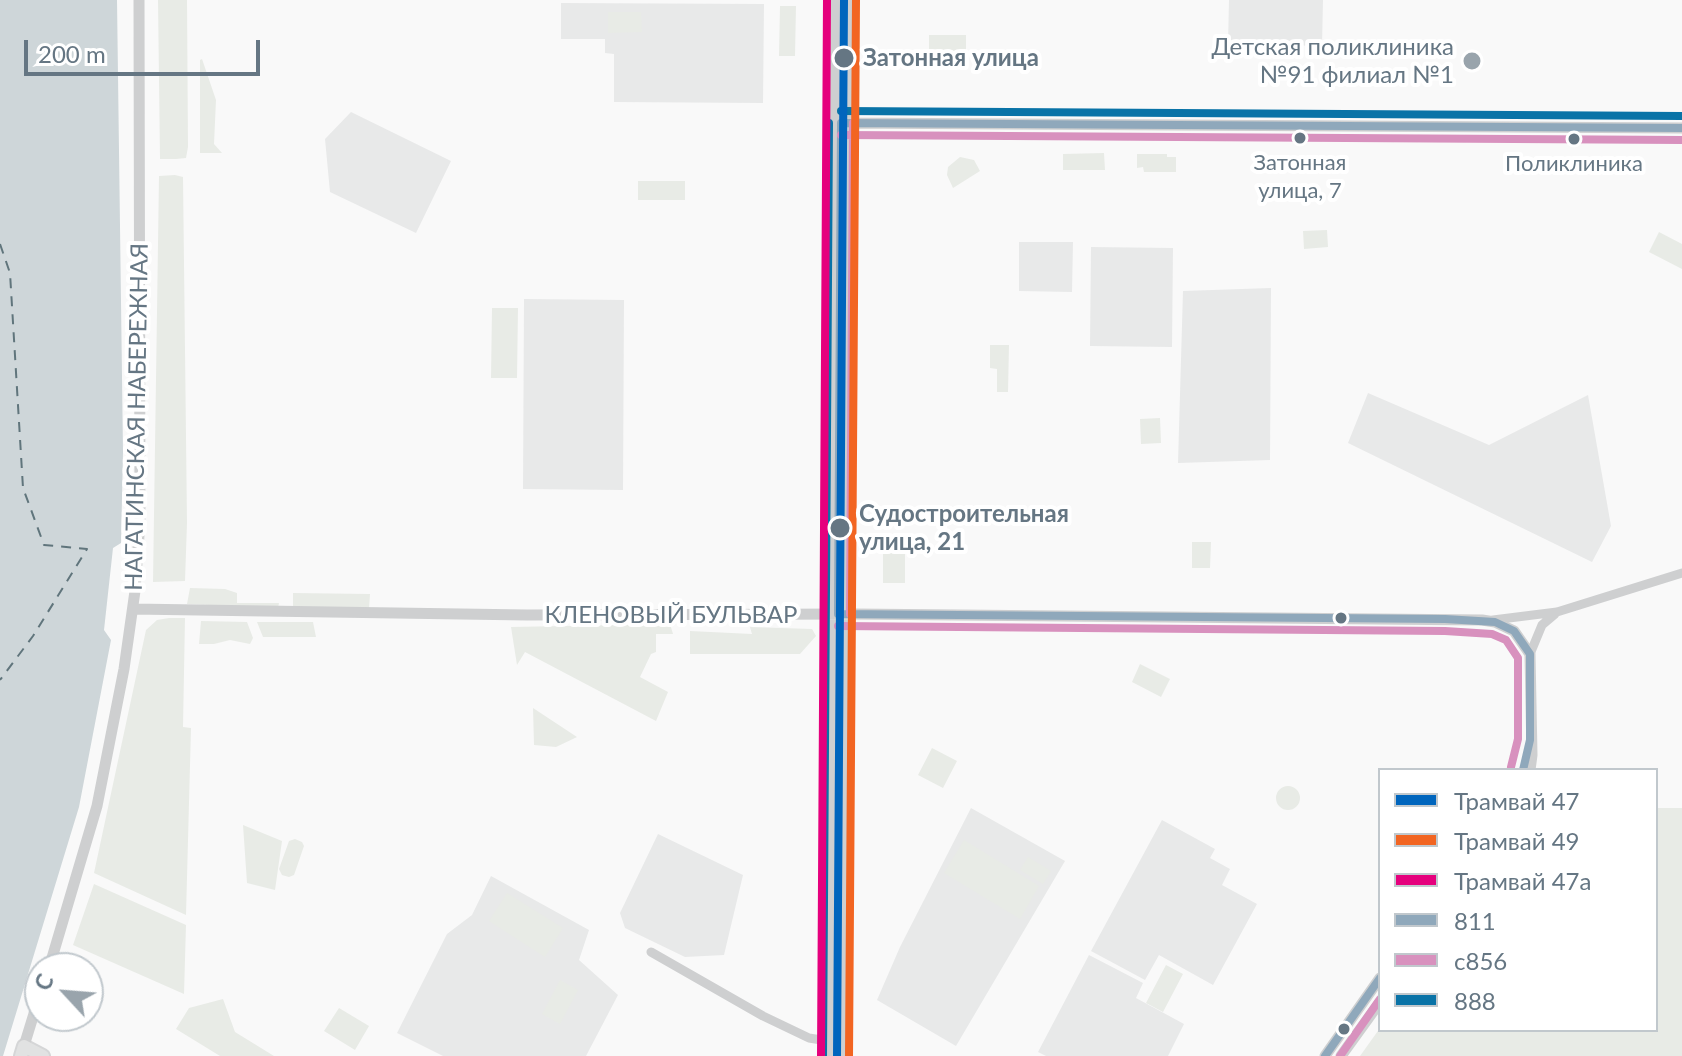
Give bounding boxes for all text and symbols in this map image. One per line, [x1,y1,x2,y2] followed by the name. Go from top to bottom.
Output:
[28,24,264,74] scale bar
[1211,33,1454,89] place label: Детская поликлиника №91 филиал №1
[38,39,106,68] text: 200 m
[863,44,1039,72] place label: Затонная улица
[832,46,856,70] marker: Затонная улица
[1461,50,1483,72] marker: Детская поликлиника №91 филиал №1
[1292,130,1308,146] marker: Затонная улица, 7
[1566,131,1582,147] marker: Поликлиника
[1254,150,1346,202] place label: Затонная улица, 7
[1505,151,1643,177] place label: Поликлиника
[120,243,154,591] street label: НАГАТИНСКАЯ НАБЕРЕЖНАЯ
[859,500,1069,556] place label: Судостроительная улица, 21
[828,516,852,540] marker: Судостроительная улица, 21
[545,601,797,629] street label: КЛЕНОВЫЙ БУЛЬВАР
[1333,610,1349,626] unlabelled marker
[1378,768,1658,1032] legend
[1454,786,1579,815] text: Трамвай 47
[1454,826,1579,855] text: Трамвай 49
[1454,866,1591,895] text: Трамвай 47а
[1454,906,1496,935] text: 811
[1454,946,1507,975] text: с856
[24,952,104,1032] north arrow
[28,970,59,995] text: С
[1454,986,1496,1015] text: 888
[1336,1021,1352,1037] unlabelled marker

